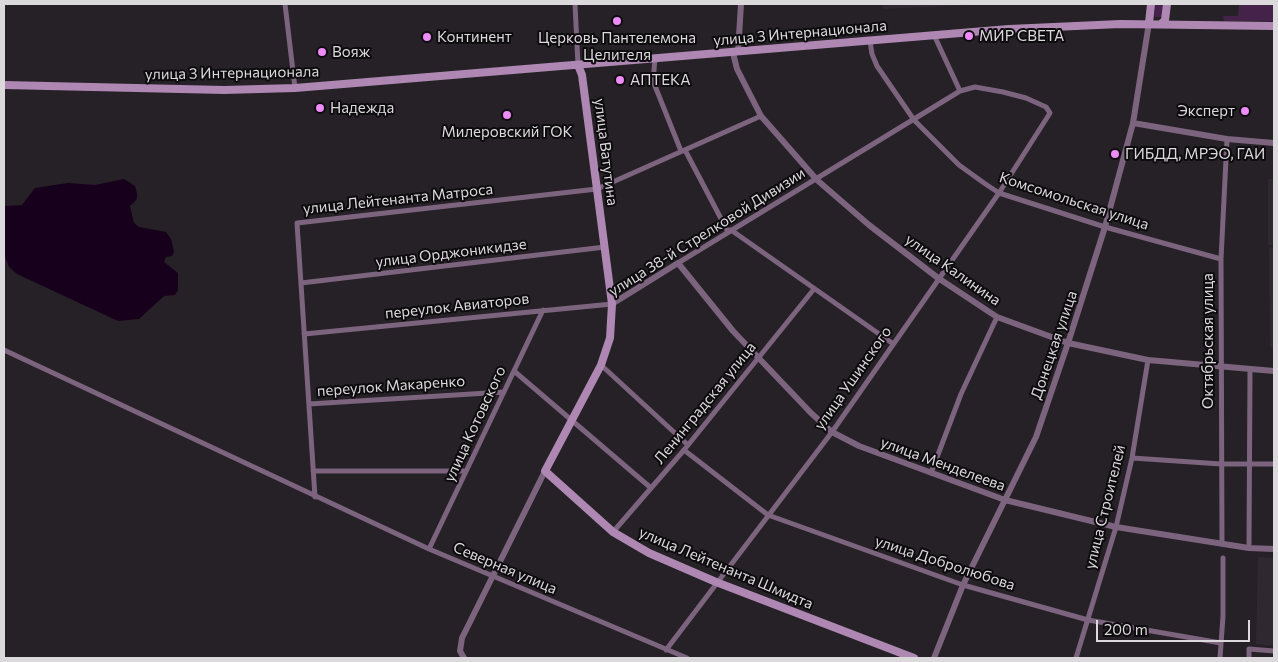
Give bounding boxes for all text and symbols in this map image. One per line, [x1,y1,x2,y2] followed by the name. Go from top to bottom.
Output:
[611,15,623,27] marker: Церковь Пантелемона Целителя
[712,16,888,50] street label: улица 3 Интернационала
[979,27,1064,45] place label: МИР СВЕТА
[437,28,512,46] place label: Континент
[538,29,696,64] place label: Церковь Пантелемона Целителя
[963,30,975,42] marker: МИР СВЕТА
[421,31,433,43] marker: Континент
[332,43,370,61] place label: Вояж
[316,46,328,58] marker: Вояж
[145,62,319,84] street label: улица 3 Интернационала
[630,71,690,89] place label: АПТЕКА
[614,74,626,86] marker: АПТЕКА
[590,97,622,207] street label: улица Ватутина
[330,99,394,117] place label: Надежда
[314,102,326,114] marker: Надежда
[1177,102,1235,120] place label: Эксперт
[1239,105,1251,117] marker: Эксперт
[501,109,513,121] marker: Милеровский ГОК
[441,123,573,141] place label: Милеровский ГОК
[1125,145,1265,163] place label: ГИБДД, МРЭО, ГАИ
[1109,148,1121,160] marker: ГИБДД, МРЭО, ГАИ
[605,164,809,300] street label: улица 38-й Стрелковой Дивизии
[997,168,1151,234] street label: Комсомольская улица
[302,180,494,218] street label: улица Лейтенанта Матроса
[902,230,1004,310] street label: улица Калинина
[374,235,528,271] street label: улица Орджоникидзе
[1199,273,1217,409] street label: Октябрьская улица
[1027,288,1081,402] street label: Донецкая улица
[384,289,530,323] street label: переулок Авиаторов
[811,323,895,433] street label: улица Ушинского
[650,338,760,468] street label: Ленинградская улица
[440,363,510,485] street label: улица Котовского
[316,372,466,400] street label: переулок Макаренко
[878,433,1008,495] street label: улица Менделеева
[1081,443,1129,571] street label: улица Строителей
[636,523,816,613] street label: улица Лейтенанта Шмидта
[873,532,1017,594] street label: улица Добролюбова
[450,538,560,598] street label: Северная улица
[1098,610,1252,642] scale bar
[1104,620,1148,638] text: 200 m

